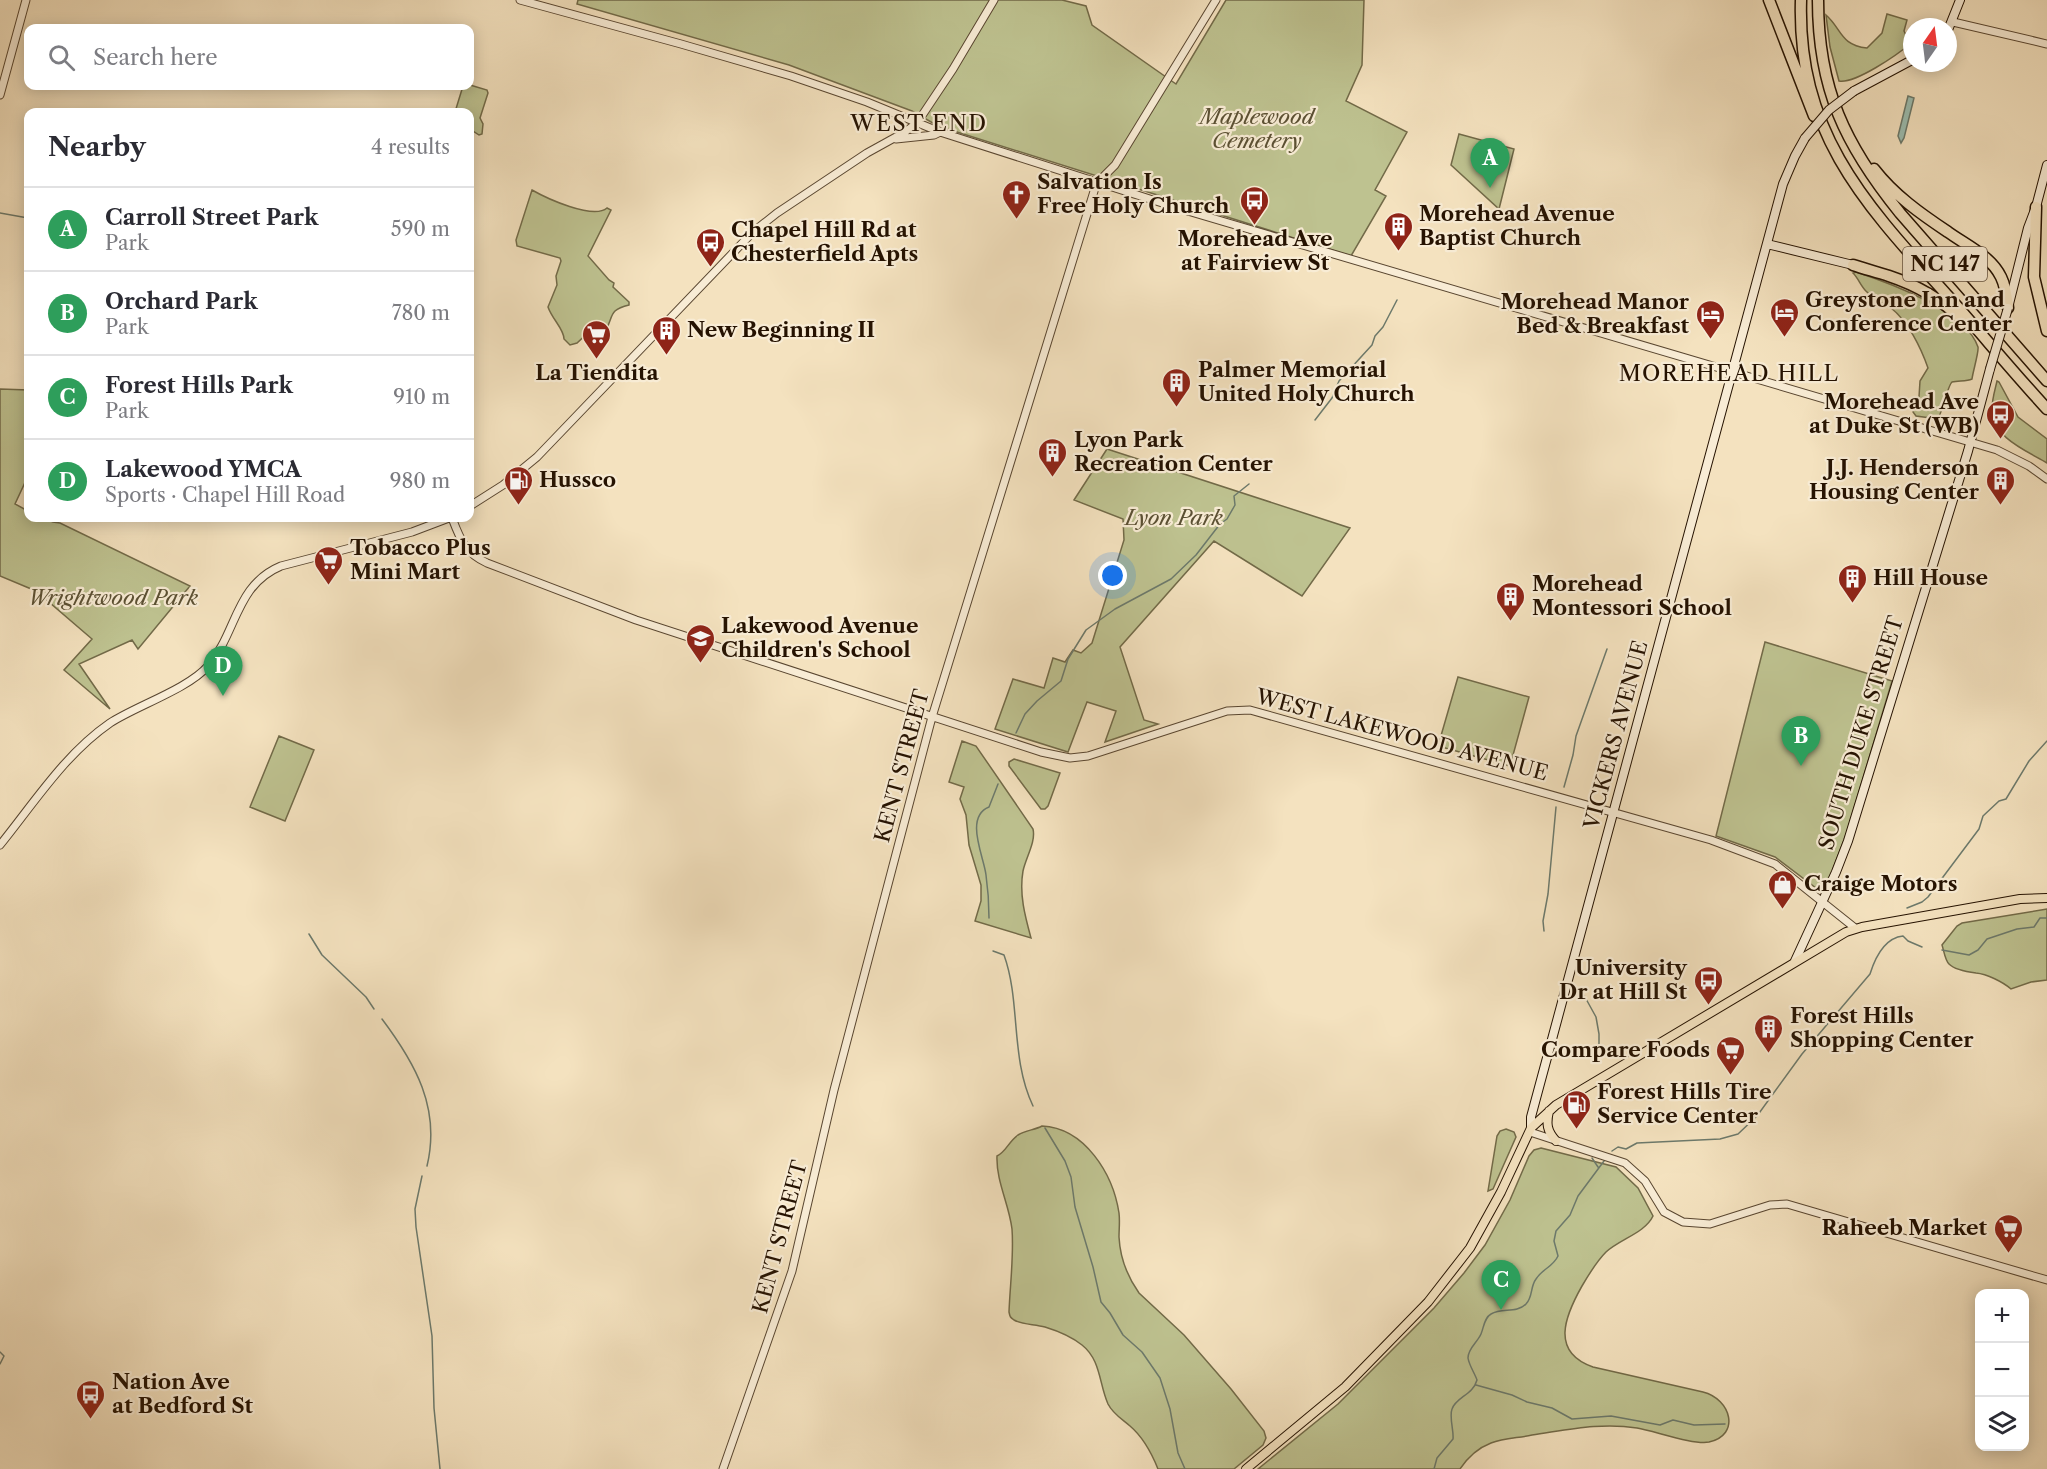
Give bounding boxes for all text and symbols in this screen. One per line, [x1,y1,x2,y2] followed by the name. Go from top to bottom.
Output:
[1903,18,1957,72] north arrow
[24,24,474,90] search box
[45,41,78,74] icon: search
[93,44,218,71] text: Search here
[1197,104,1317,153] park label: Maplewood Cemetery
[849,110,988,137] district label: WEST END
[48,131,146,163] text: Nearby
[371,135,450,159] text: 4 results
[1470,138,1510,188] pin: A
[1037,169,1230,218] place label: Salvation Is Free Holy Church
[1000,178,1032,220] church icon: Salvation Is Free Holy Church
[1239,184,1271,226] bus stop icon: Morehead Ave at Fairview St
[1419,201,1615,250] place label: Morehead Avenue Baptist Church
[105,204,318,231] text: Carroll Street Park
[1382,210,1414,252] building icon: Morehead Avenue Baptist Church
[60,217,75,241] text: A
[391,217,450,241] text: 590 m
[731,217,918,266] place label: Chapel Hill Rd at Chesterfield Apts
[694,226,726,268] bus stop icon: Chapel Hill Rd at Chesterfield Apts
[1177,226,1333,275] place label: Morehead Ave at Fairview St
[105,231,148,255] text: Park
[1903,247,1987,281] road number: NC 147
[1805,287,2013,336] place label: Greystone Inn and Conference Center
[105,288,258,315] text: Orchard Park
[1501,289,1690,338] place label: Morehead Manor Bed & Breakfast
[1768,296,1800,338] hotel icon: Greystone Inn and Conference Center
[1694,298,1726,340] hotel icon: Morehead Manor Bed & Breakfast
[60,301,75,325] text: B
[392,301,450,325] text: 780 m
[650,314,682,356] building icon: New Beginning II
[105,315,148,339] text: Park
[687,317,875,342] place label: New Beginning II
[581,318,613,360] supermarket icon: La Tiendita
[1198,357,1415,406] place label: Palmer Memorial United Holy Church
[535,360,660,385] place label: La Tiendita
[1619,360,1839,387] district label: MOREHEAD HILL
[1161,366,1193,408] building icon: Palmer Memorial United Holy Church
[105,372,293,399] text: Forest Hills Park
[59,385,76,409] text: C
[393,385,450,409] text: 910 m
[1809,389,1979,438] place label: Morehead Ave at Duke St (WB)
[1984,398,2016,440] bus stop icon: Morehead Ave at Duke St (WB)
[105,399,148,423] text: Park
[1074,427,1274,476] place label: Lyon Park Recreation Center
[1037,436,1069,478] building icon: Lyon Park Recreation Center
[1809,455,1980,504] place label: J.J. Henderson Housing Center
[105,456,302,483] text: Lakewood YMCA
[502,464,534,506] fuel station icon: Hussco
[1984,464,2016,506] building icon: J.J. Henderson Housing Center
[539,467,616,492] place label: Hussco
[59,469,76,493] text: D
[390,469,450,493] text: 980 m
[105,483,345,507] text: Sports · Chapel Hill Road
[1123,505,1223,530] park label: Lyon Park
[350,535,491,584] place label: Tobacco Plus Mini Mart
[313,544,345,586] supermarket icon: Tobacco Plus Mini Mart
[1098,561,1127,590] your location
[1836,562,1868,604] building icon: Hill House
[1873,565,1988,590] place label: Hill House
[1532,571,1732,620] place label: Morehead Montessori School
[1495,580,1527,622] building icon: Morehead Montessori School
[28,585,198,610] park label: Wrightwood Park
[721,613,918,662] place label: Lakewood Avenue Children's School
[1813,613,1908,853] street label: SOUTH DUKE STREET
[684,622,716,664] school or university icon: Lakewood Avenue Children's School
[1578,638,1653,833] street label: VICKERS AVENUE
[204,646,242,696] pin: D
[1252,683,1551,786] street label: WEST LAKEWOOD AVENUE
[869,686,934,845] street label: KENT STREET
[1782,716,1820,766] pin: B
[1767,868,1799,910] shop icon: Craige Motors
[1804,871,1957,896] place label: Craige Motors
[1559,955,1688,1004] place label: University Dr at Hill St
[1692,964,1724,1006] bus stop icon: University Dr at Hill St
[1790,1003,1974,1052] place label: Forest Hills Shopping Center
[1753,1012,1785,1054] building icon: Forest Hills Shopping Center
[1715,1034,1747,1076] supermarket icon: Compare Foods
[1541,1037,1710,1062] place label: Compare Foods
[1597,1079,1771,1128] place label: Forest Hills Tire Service Center
[1560,1088,1592,1130] fuel station icon: Forest Hills Tire Service Center
[747,1157,812,1316] street label: KENT STREET
[1992,1212,2024,1254] supermarket icon: Raheeb Market
[1821,1215,1988,1240] place label: Raheeb Market
[1482,1260,1520,1310] pin: C
[1975,1289,2029,1451] map controls
[1975,1289,2029,1343] button: +
[1975,1343,2029,1397] button: −
[112,1369,254,1418] place label: Nation Ave at Bedford St
[75,1378,107,1420] bus stop icon: Nation Ave at Bedford St
[1975,1397,2029,1451] button: layers

